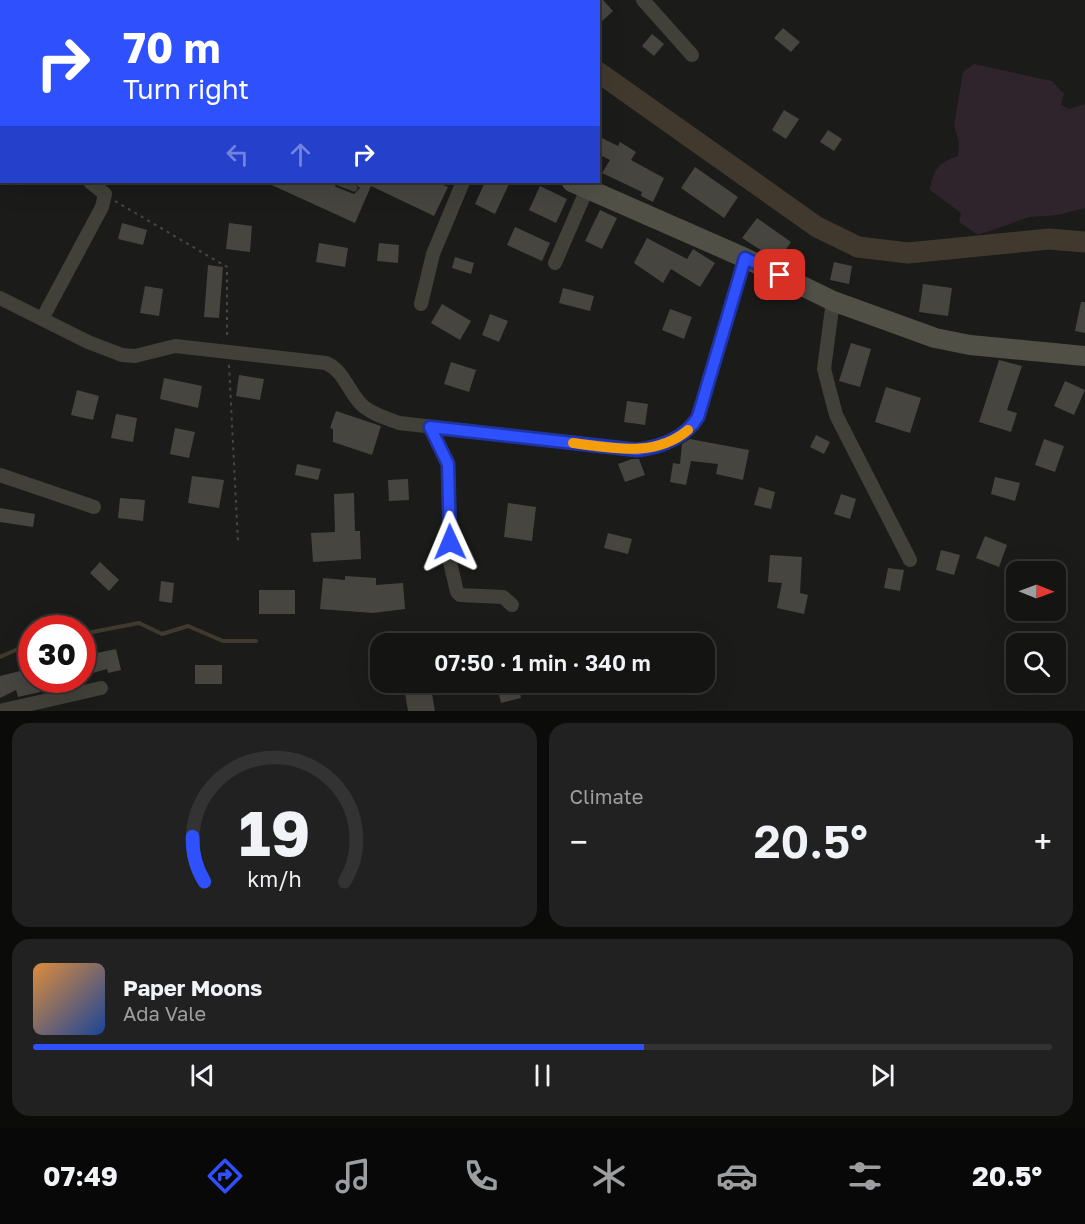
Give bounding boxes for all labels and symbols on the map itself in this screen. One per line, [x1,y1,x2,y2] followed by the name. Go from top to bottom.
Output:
[754,249,805,300] pin
[418,510,482,574] position arrow
[1006,561,1066,621] north arrow
[18,615,96,693] speed limit sign: 30

